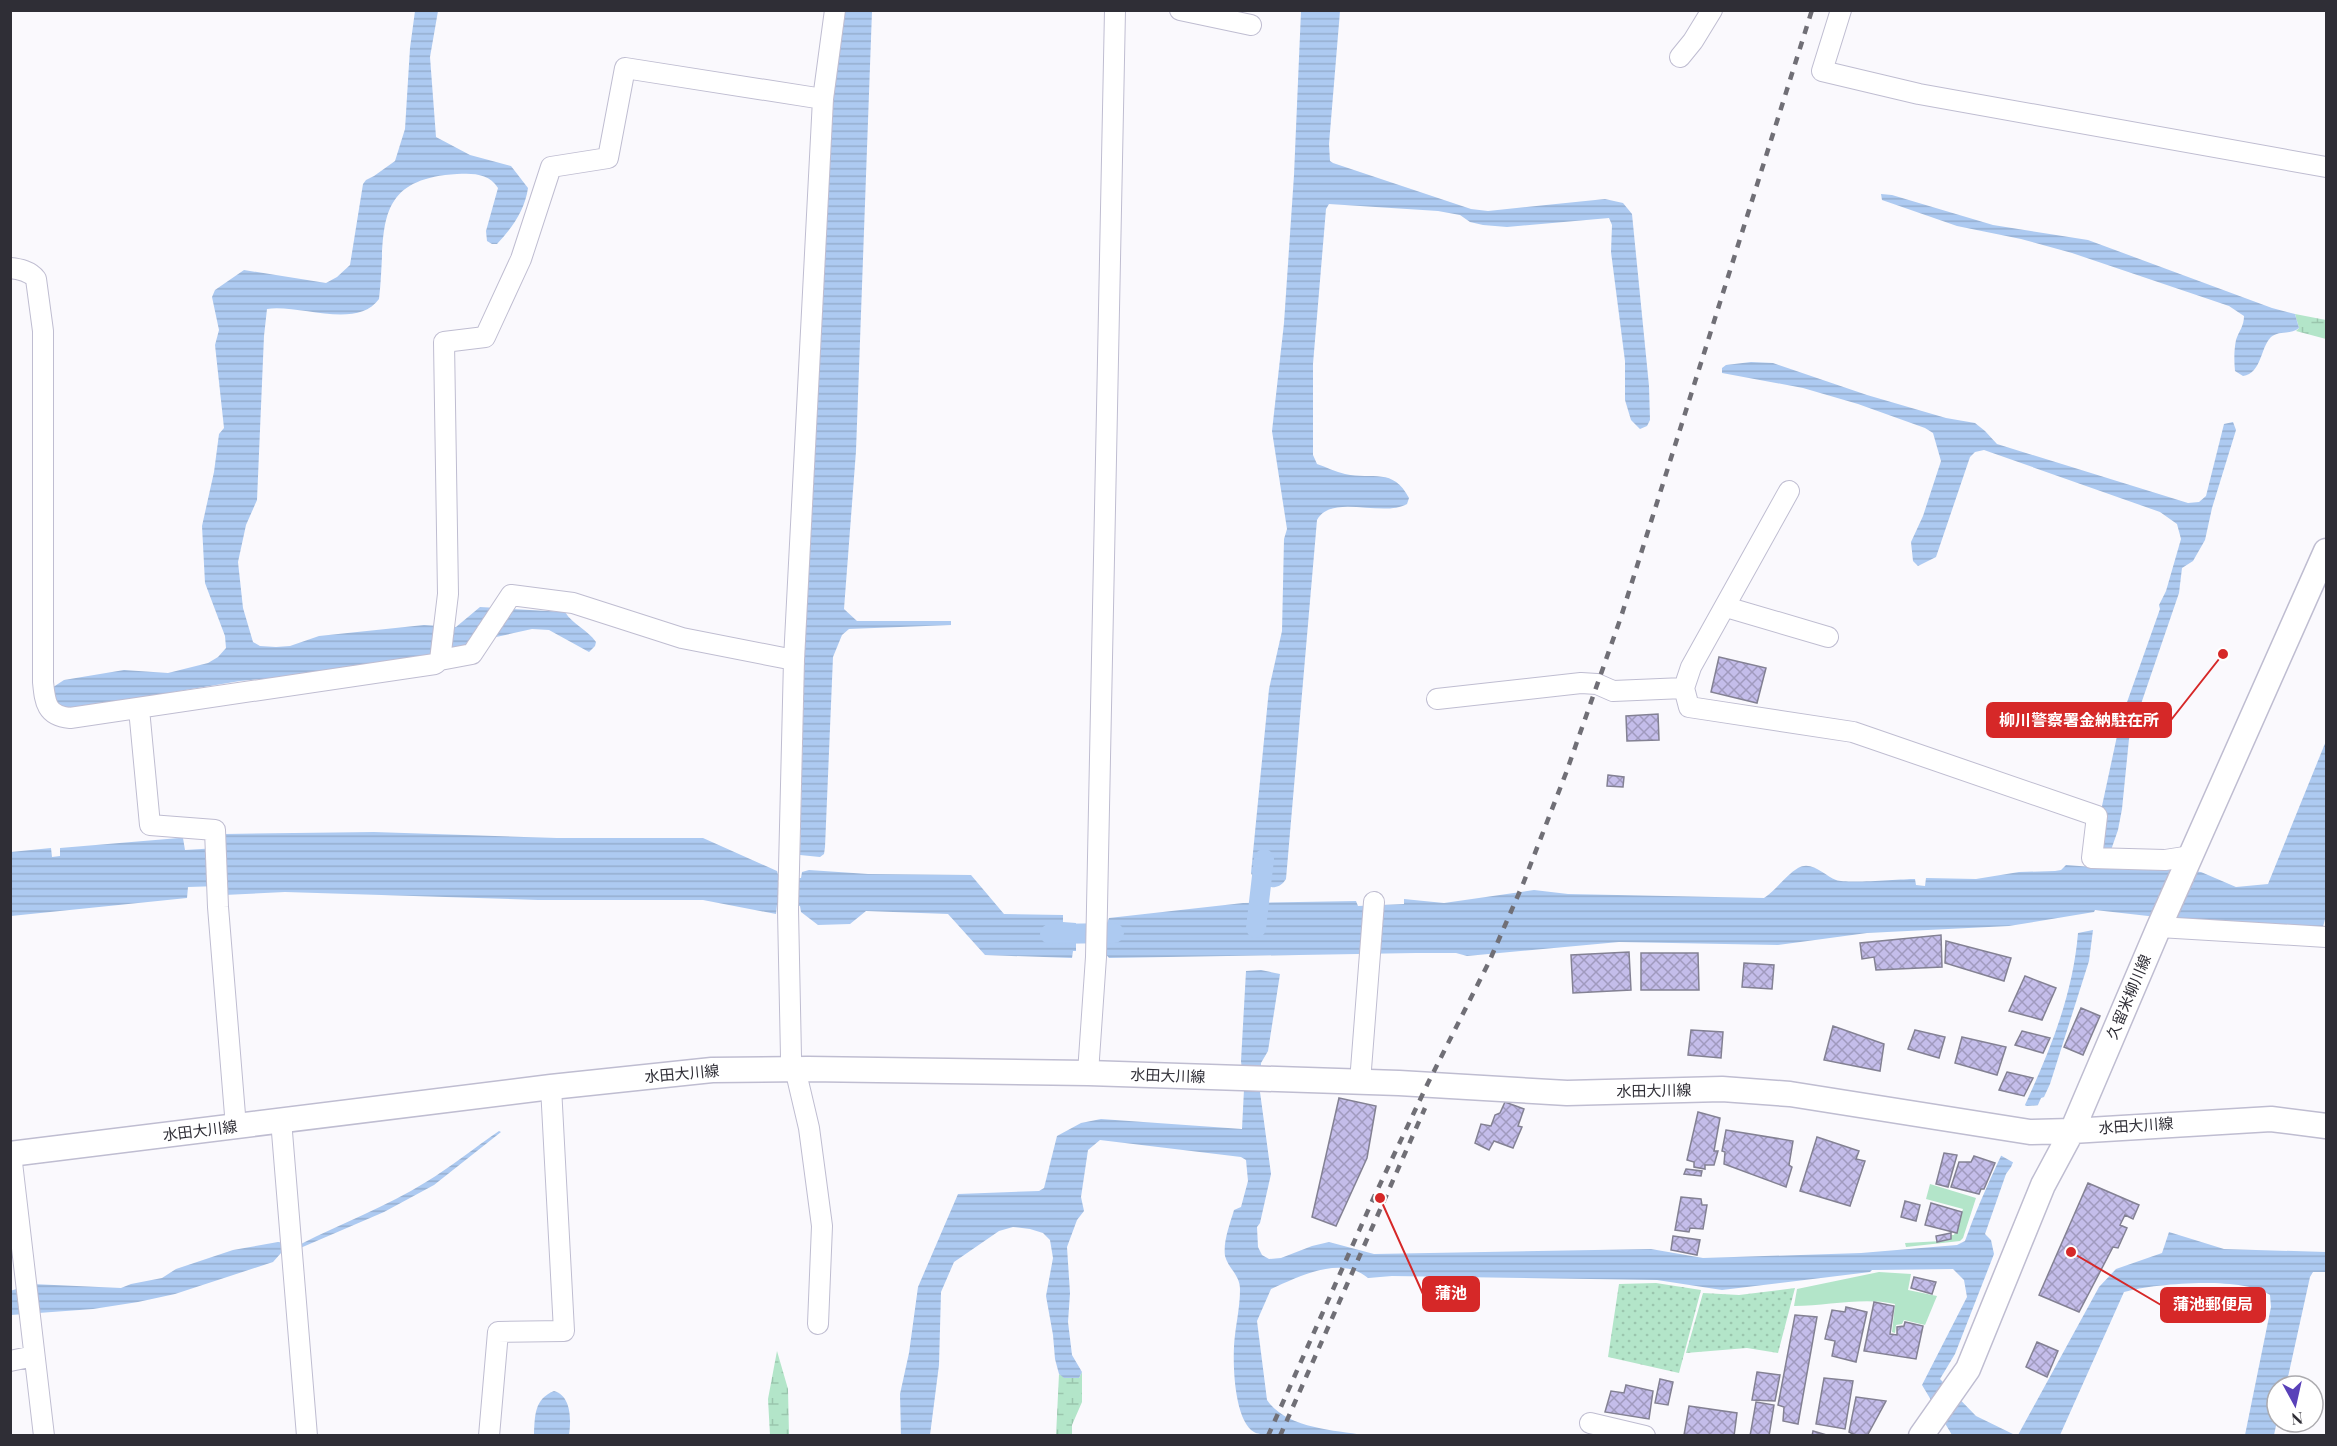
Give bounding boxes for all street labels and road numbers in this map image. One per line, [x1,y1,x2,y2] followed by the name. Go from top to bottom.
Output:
[2101,951,2155,1042] street label: 久留米柳川線
[644,1060,720,1086] street label: 水田大川線
[1130,1064,1206,1086] street label: 水田大川線
[1616,1079,1692,1101] street label: 水田大川線
[2098,1112,2174,1138] street label: 水田大川線
[161,1116,238,1145] street label: 水田大川線

